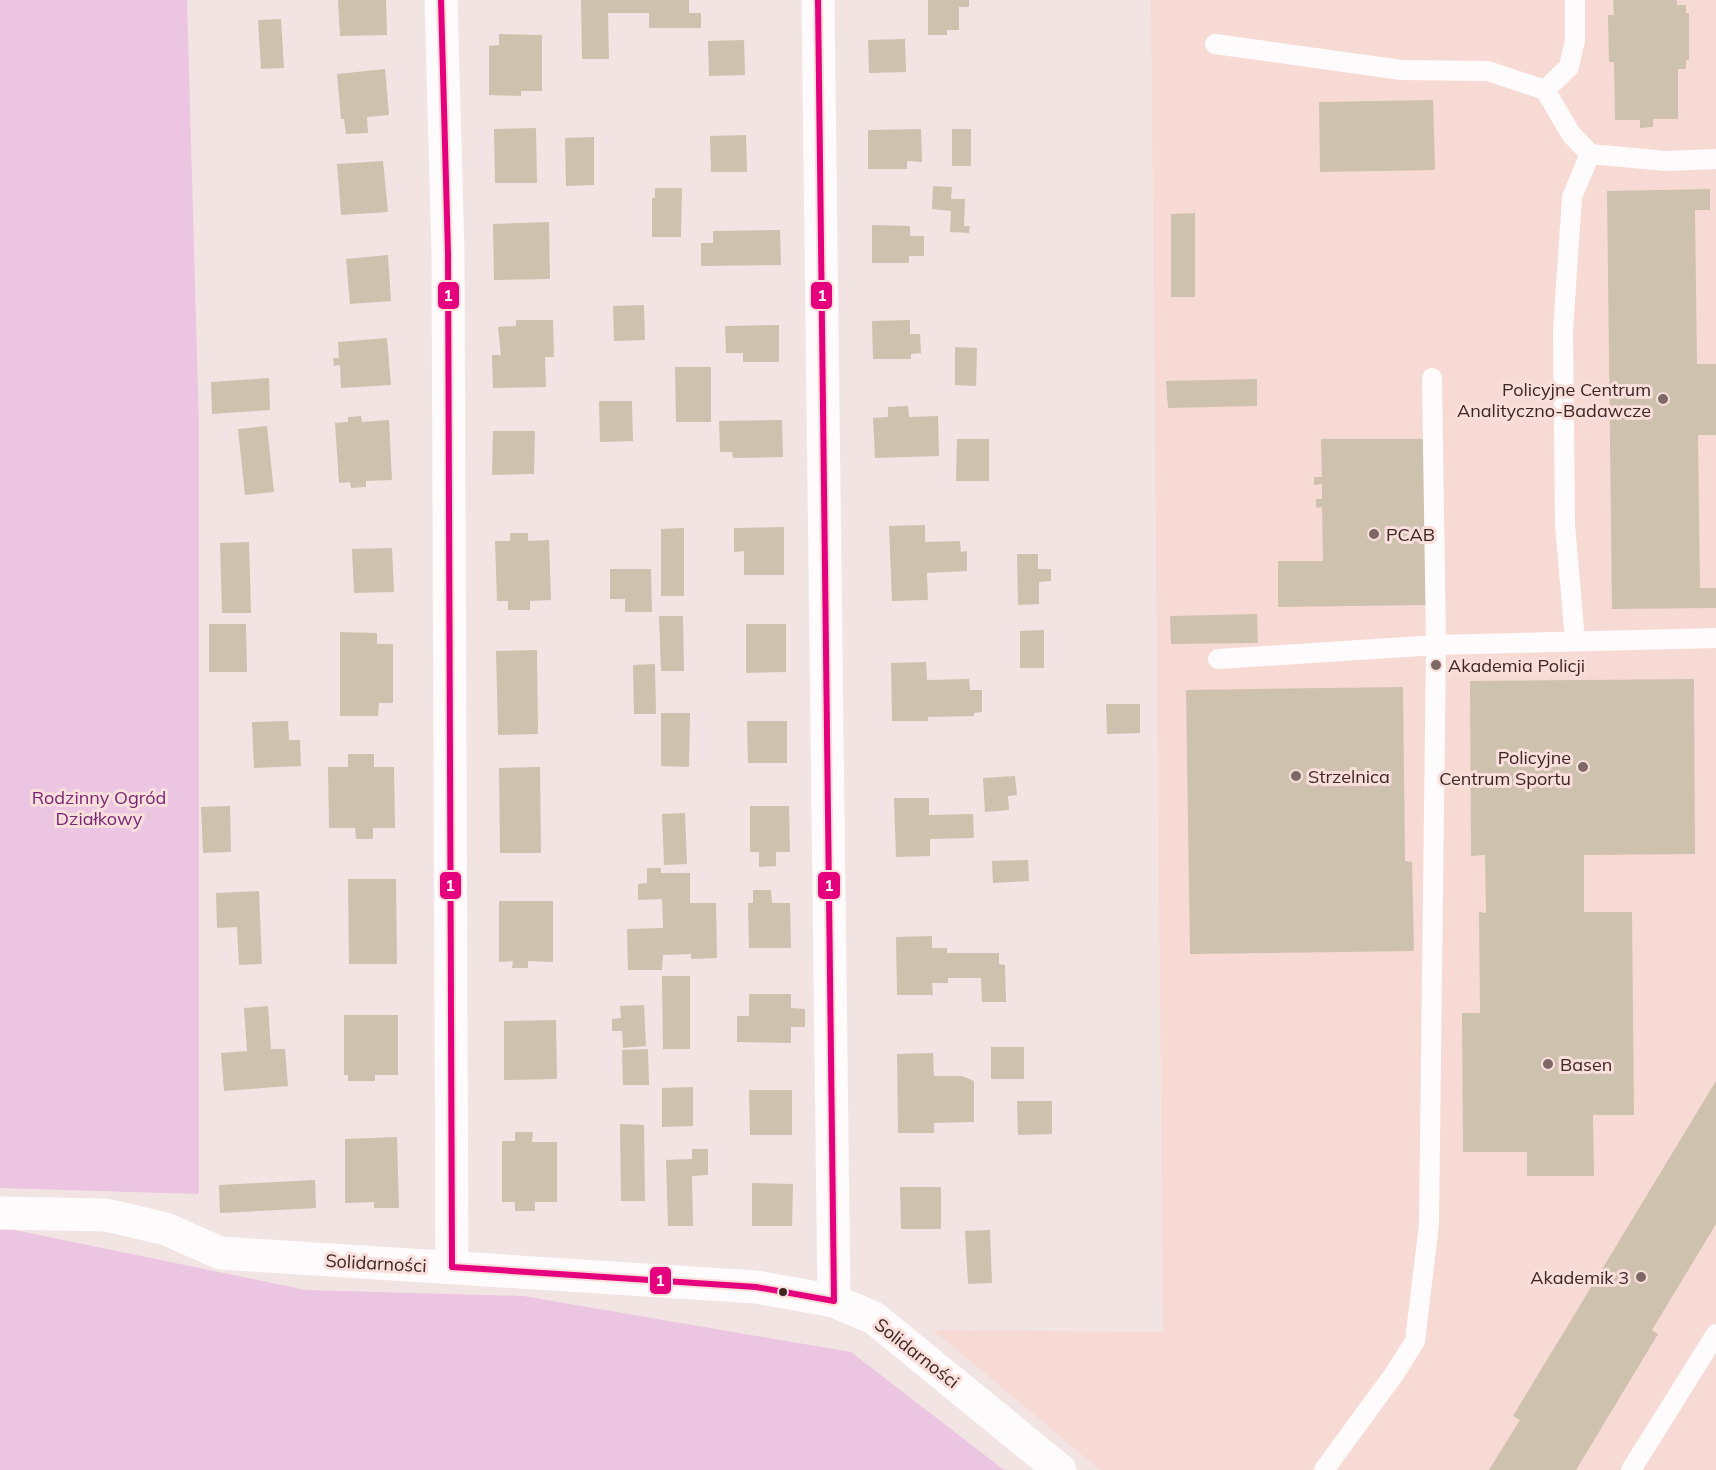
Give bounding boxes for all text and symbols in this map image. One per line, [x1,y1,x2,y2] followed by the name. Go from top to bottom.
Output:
[437,281,460,310] line badge: 1
[810,281,833,310] line badge: 1
[443,285,453,305] text: 1
[817,285,827,305] text: 1
[1457,378,1651,422] place label: Policyjne Centrum Analityczno-Badawcze
[1656,392,1670,406] marker: Policyjne Centrum Analityczno-Badawcze
[1386,523,1435,546] place label: PCAB
[1367,527,1381,541] marker: PCAB
[1448,654,1585,677] place label: Akademia Policji
[1429,658,1443,672] marker: Akademia Policji
[1439,746,1571,790] place label: Policyjne Centrum Sportu
[1576,760,1590,774] marker: Policyjne Centrum Sportu
[1308,765,1390,788] place label: Strzelnica
[1289,769,1303,783] marker: Strzelnica
[32,786,166,830] park label: Rodzinny Ogród Działkowy
[439,871,462,900] line badge: 1
[817,871,841,900] line badge: 1
[445,875,455,895] text: 1
[824,875,834,895] text: 1
[1560,1053,1612,1076] place label: Basen
[1541,1057,1555,1071] marker: Basen
[325,1249,427,1277] street label: Solidarności
[649,1266,672,1295] line badge: 1
[1530,1266,1629,1289] place label: Akademik 3
[655,1270,665,1290] text: 1
[1634,1270,1648,1284] marker: Akademik 3
[777,1286,789,1298] unlabelled marker
[870,1313,964,1393] street label: Solidarności

